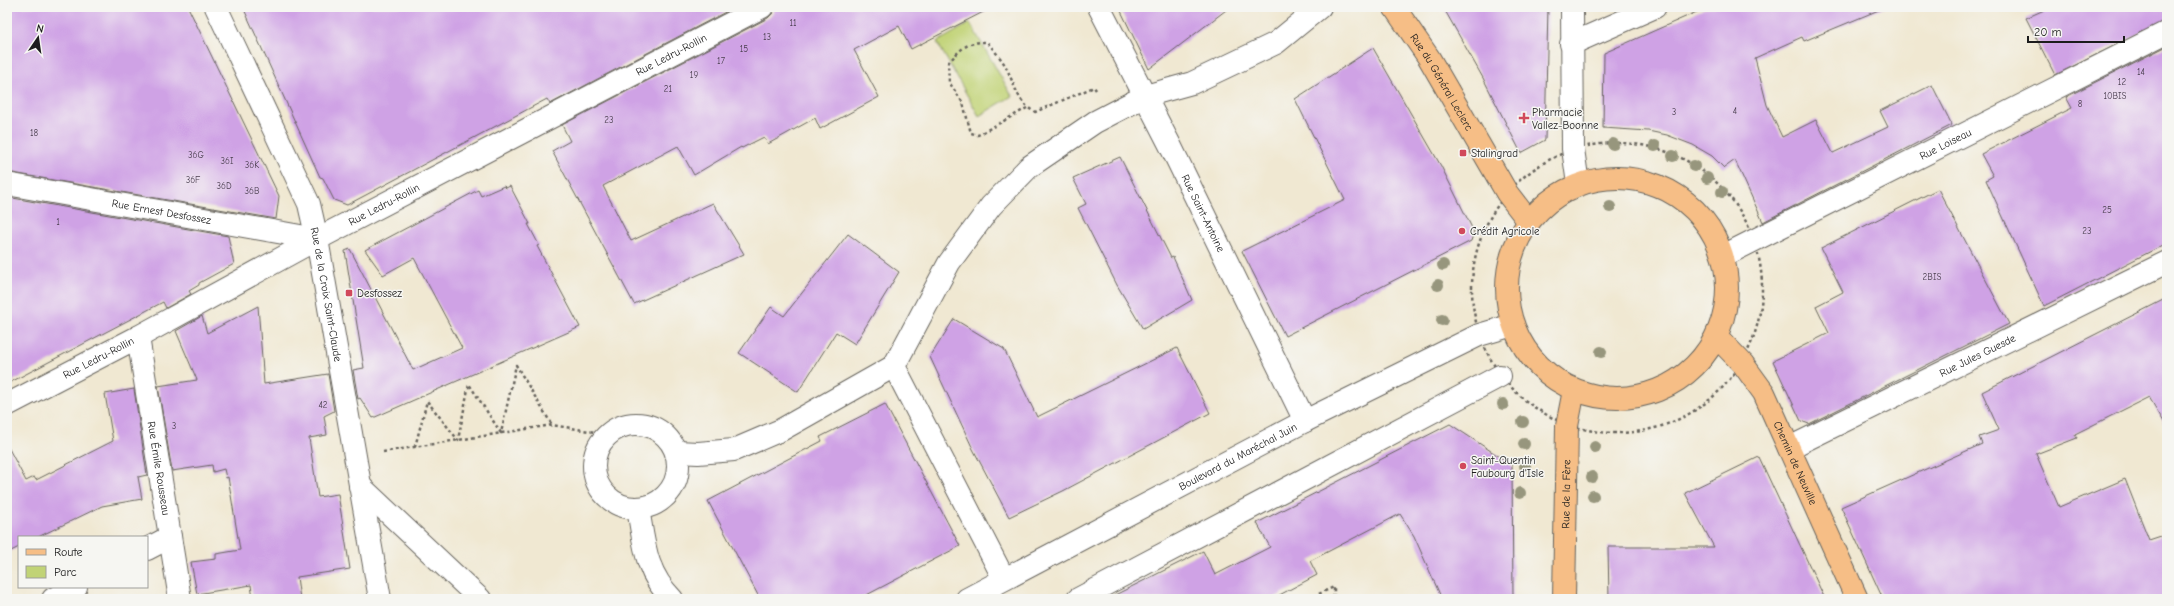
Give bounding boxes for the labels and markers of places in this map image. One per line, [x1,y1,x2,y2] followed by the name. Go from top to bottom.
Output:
[1532,106,1599,132] place label: Pharmacie Vallez-Boonne
[1519,113,1529,123] marker: Pharmacie Vallez-Boonne
[1471,147,1518,160] place label: Stalingrad
[1458,148,1468,158] marker: Stalingrad
[1470,225,1540,238] place label: Crédit Agricole
[1457,226,1467,236] marker: Crédit Agricole
[357,287,402,300] place label: Desfossez
[344,288,354,298] marker: Desfossez
[1471,454,1544,480] place label: Saint-Quentin Faubourg d'Isle
[1458,461,1468,471] marker: Saint-Quentin Faubourg d'Isle

